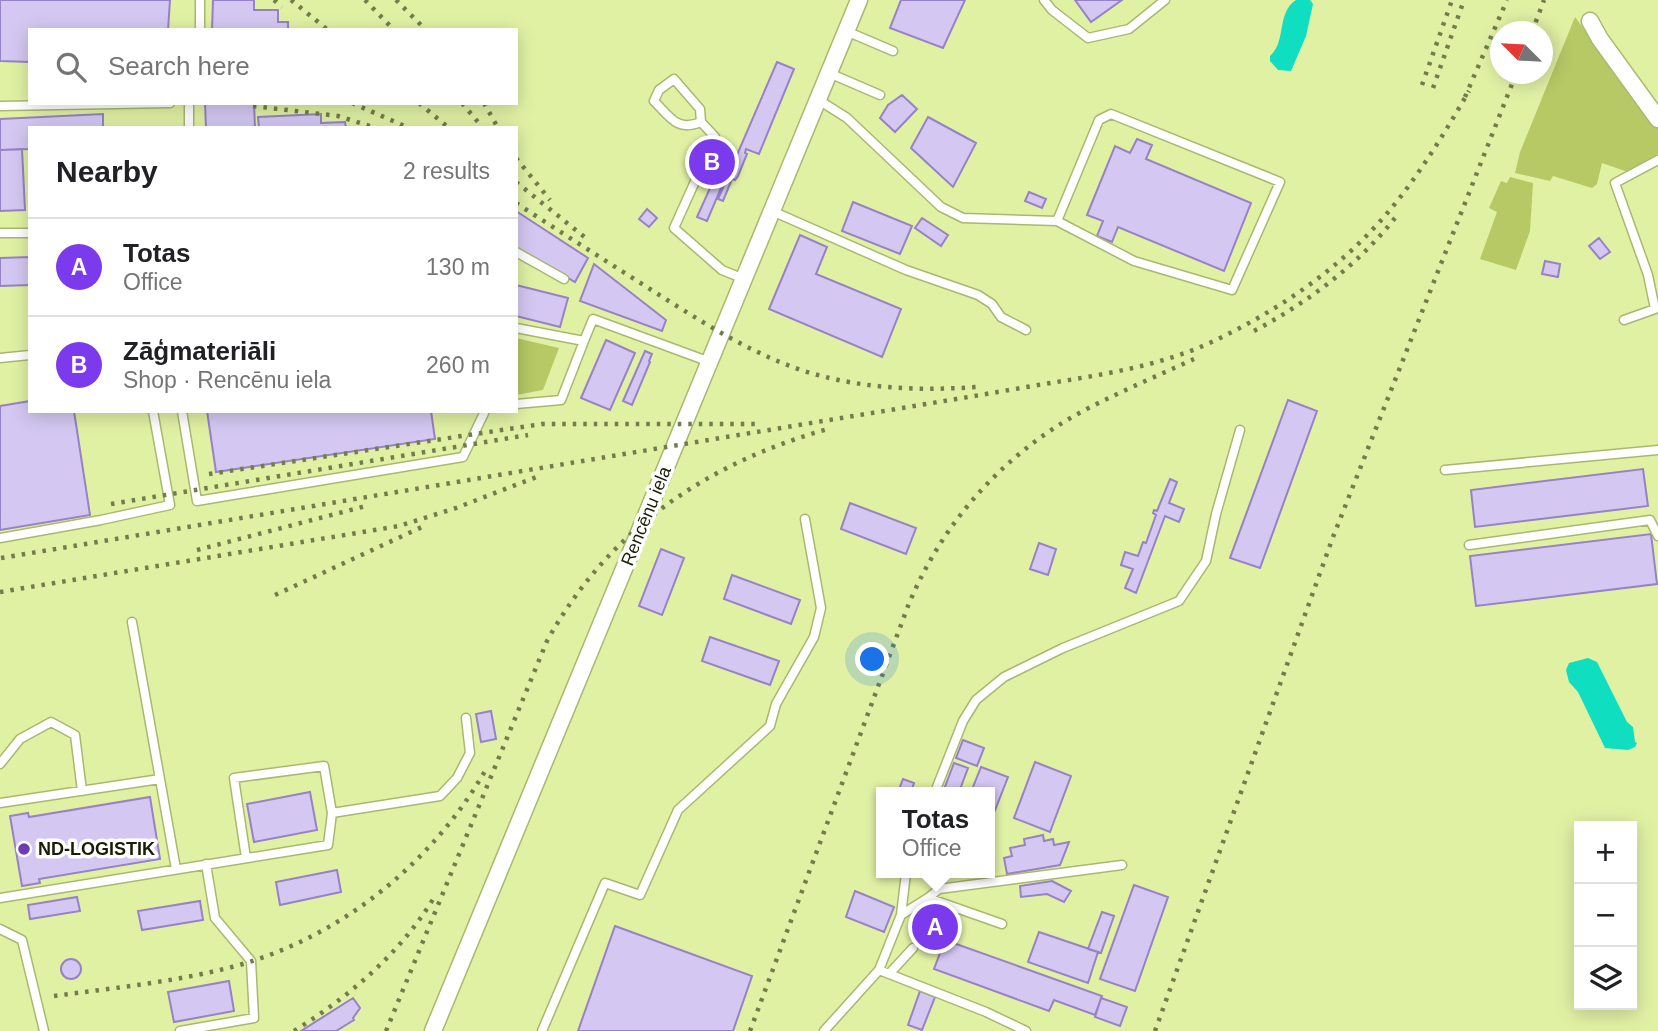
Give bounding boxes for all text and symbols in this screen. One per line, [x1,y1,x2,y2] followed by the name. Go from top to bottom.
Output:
[1490,21,1553,84] north arrow
[28,28,518,105] search box
[52,48,90,86] icon: search
[108,51,250,81] text: Search here
[689,136,735,188] pin: B
[56,155,158,188] text: Nearby
[403,158,490,184] text: 2 results
[123,238,190,268] text: Totas
[71,254,87,280] text: A
[426,254,490,280] text: 130 m
[123,269,183,295] text: Office
[123,336,276,366] text: Zāģmateriāli
[71,352,87,378] text: B
[426,352,490,378] text: 260 m
[123,367,331,393] text: Shop · Rencēnu iela
[617,463,675,568] street label: Rencēnu iela
[855,642,889,676] your location
[876,787,995,878] popup
[902,804,969,834] text: Totas
[1574,821,1637,1010] map controls
[1574,821,1637,884] button: +
[902,835,961,861] text: Office
[38,839,155,859] place label: ND-LOGISTIK
[16,841,32,857] marker: ND-LOGISTIK
[1574,884,1637,947] button: −
[912,901,958,953] pin: A
[1574,947,1637,1010] button: layers

